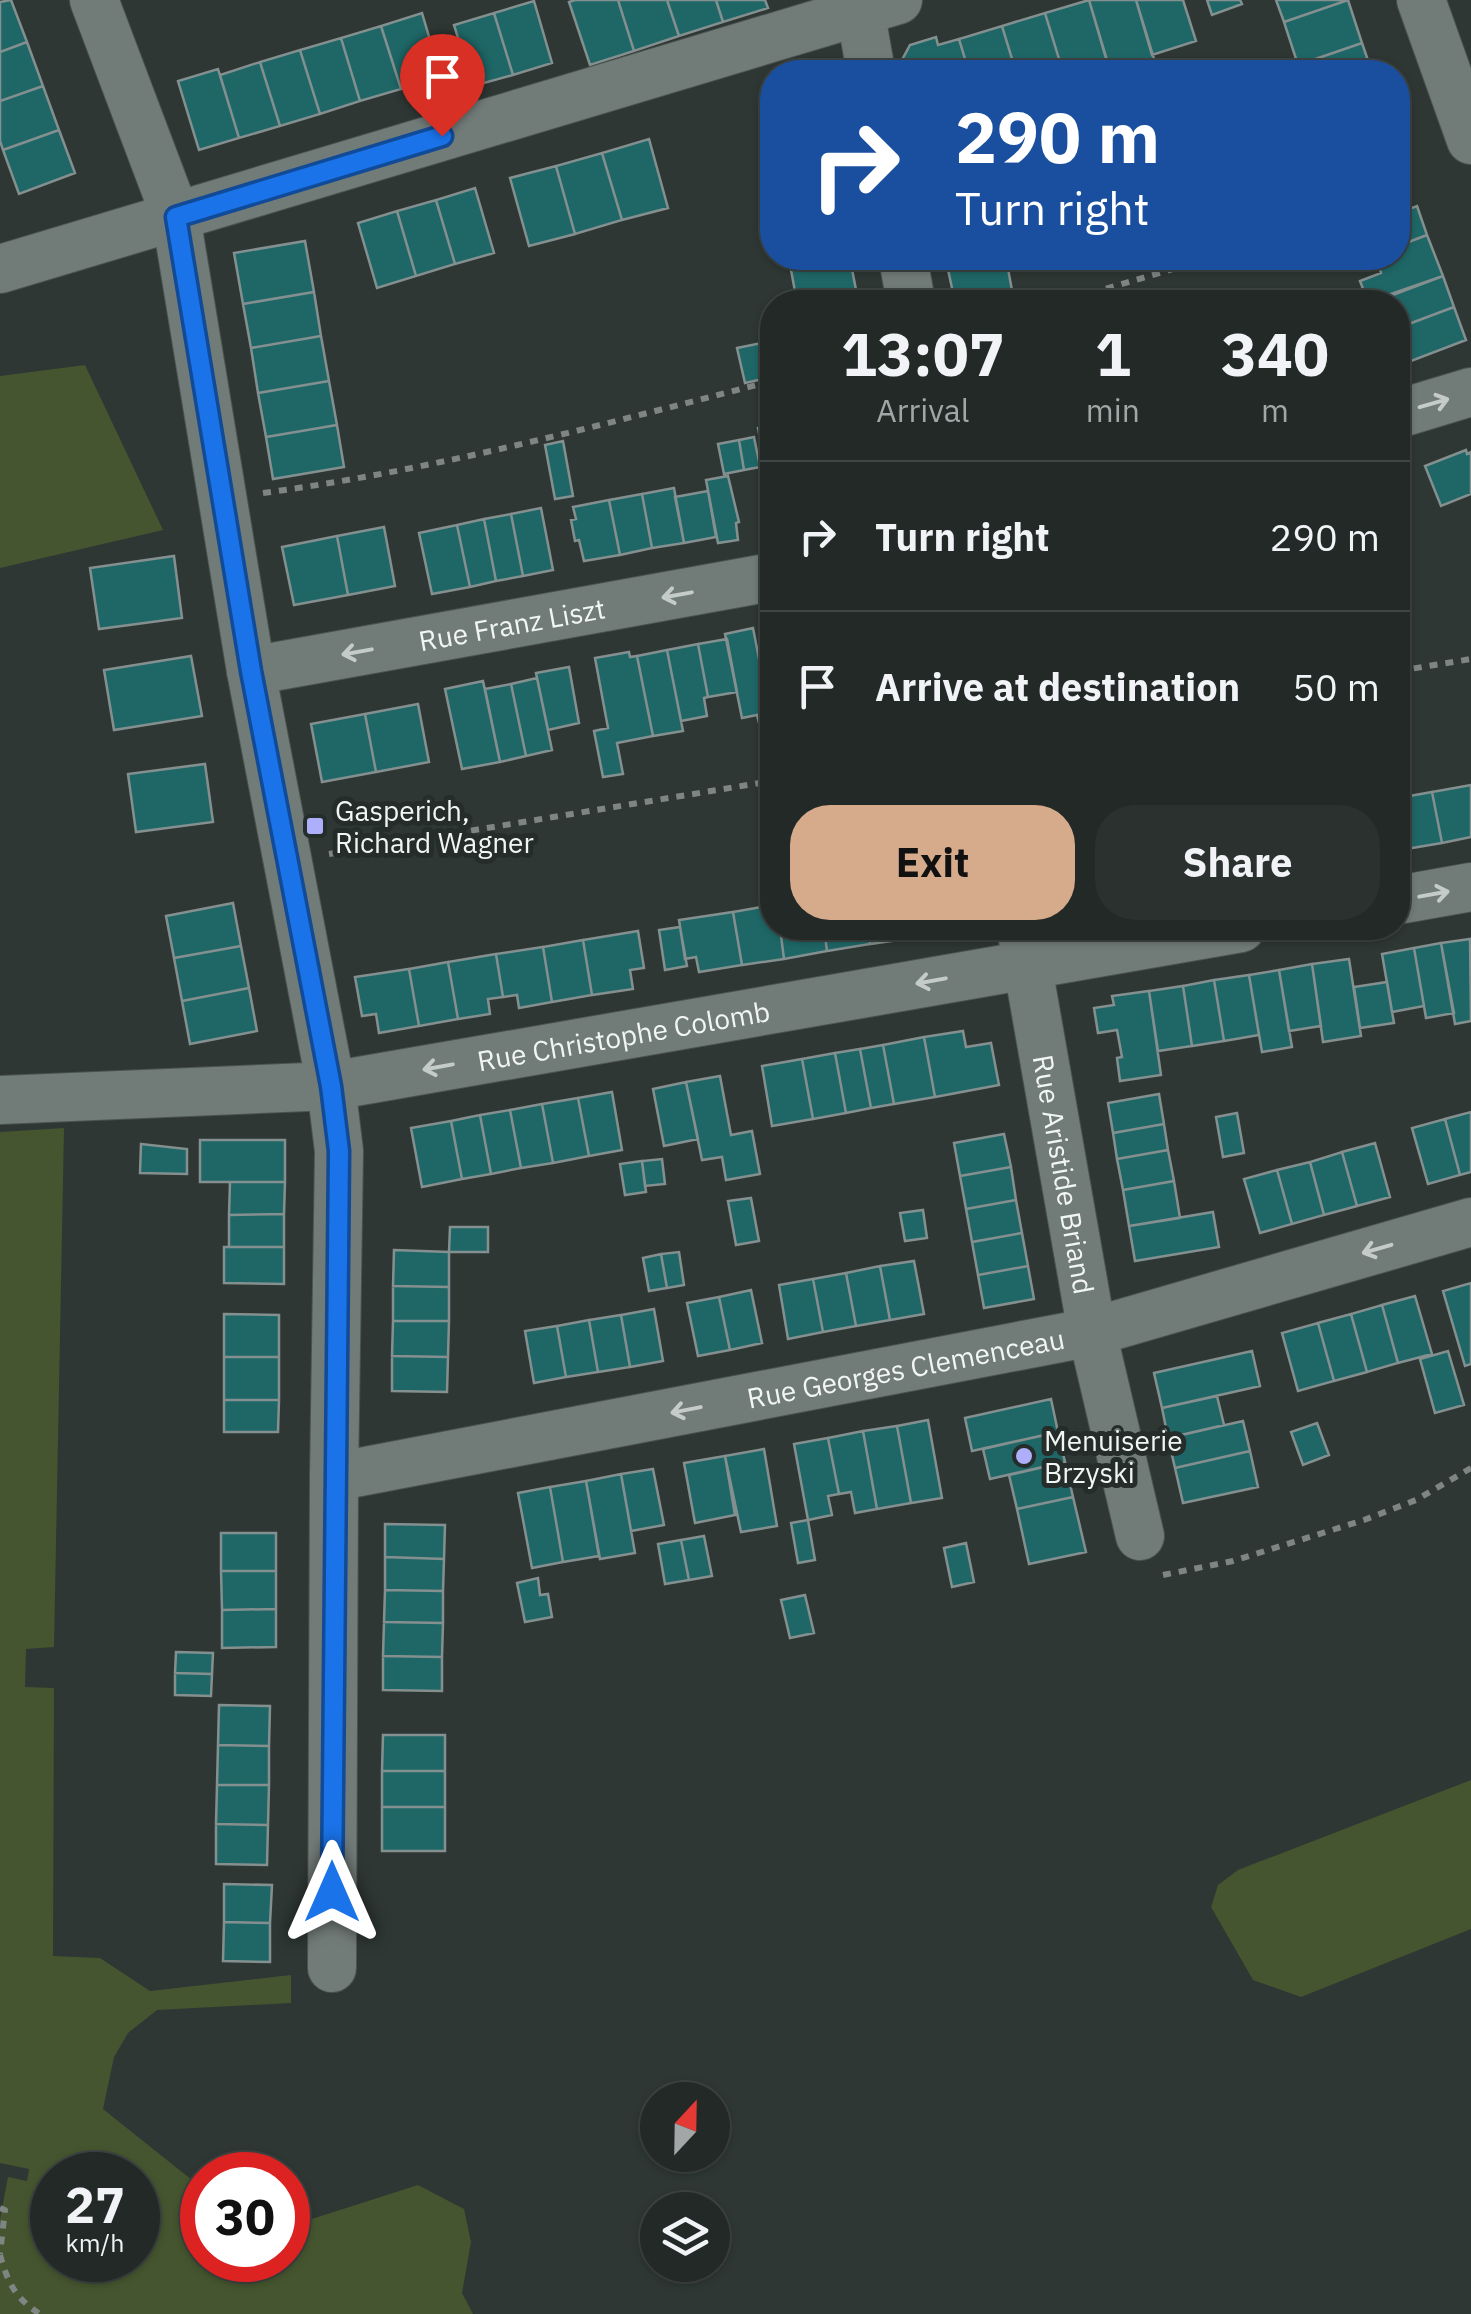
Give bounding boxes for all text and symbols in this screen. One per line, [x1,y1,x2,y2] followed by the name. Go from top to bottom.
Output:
[400,34,485,137] pin
[415,49,470,104] icon: arrive
[955,91,1160,182] text: 290 m
[790,100,920,230] icon: right
[955,179,1150,237] text: Turn right
[841,314,1005,393] text: 13:07
[1095,314,1131,393] text: 1
[1221,314,1329,393] text: 340
[876,389,970,431] text: Arrival
[1086,389,1140,431] text: min
[1261,389,1289,431] text: m
[1418,393,1449,411] one-way arrow
[790,509,845,564] icon: right
[875,512,1050,561] text: Turn right
[1269,512,1380,561] text: 290 m
[661,586,693,605] one-way arrow
[416,589,608,659] street label: Rue Franz Liszt
[341,643,373,662] one-way arrow
[790,659,845,714] icon: arrive
[875,662,1240,711] text: Arrive at destination
[1292,662,1380,711] text: 50 m
[335,792,534,861] place label: Gasperich, Richard Wagner
[790,805,1075,920] button: Exit
[1095,805,1380,920] button: Share
[304,815,326,837] marker: Gasperich, Richard Wagner
[1417,884,1450,903] one-way arrow
[915,972,948,991] one-way arrow
[474,992,773,1079] street label: Rue Christophe Colomb
[1025,1052,1103,1297] street label: Rue Aristide Briand
[423,1058,455,1077] one-way arrow
[1362,1241,1394,1260] one-way arrow
[744,1319,1067,1416] street label: Rue Georges Clemenceau
[671,1401,703,1420] one-way arrow
[1044,1422,1183,1491] place label: Menuiserie Brzyski
[1013,1445,1035,1467] marker: Menuiserie Brzyski
[280,1840,384,1944] position arrow
[640,2082,730,2172] north arrow
[640,2082,730,2282] map controls
[180,2152,310,2282] speed limit sign: 30
[65,2172,125,2237] text: 27
[640,2192,730,2282] button: layers
[66,2226,124,2259] text: km/h

